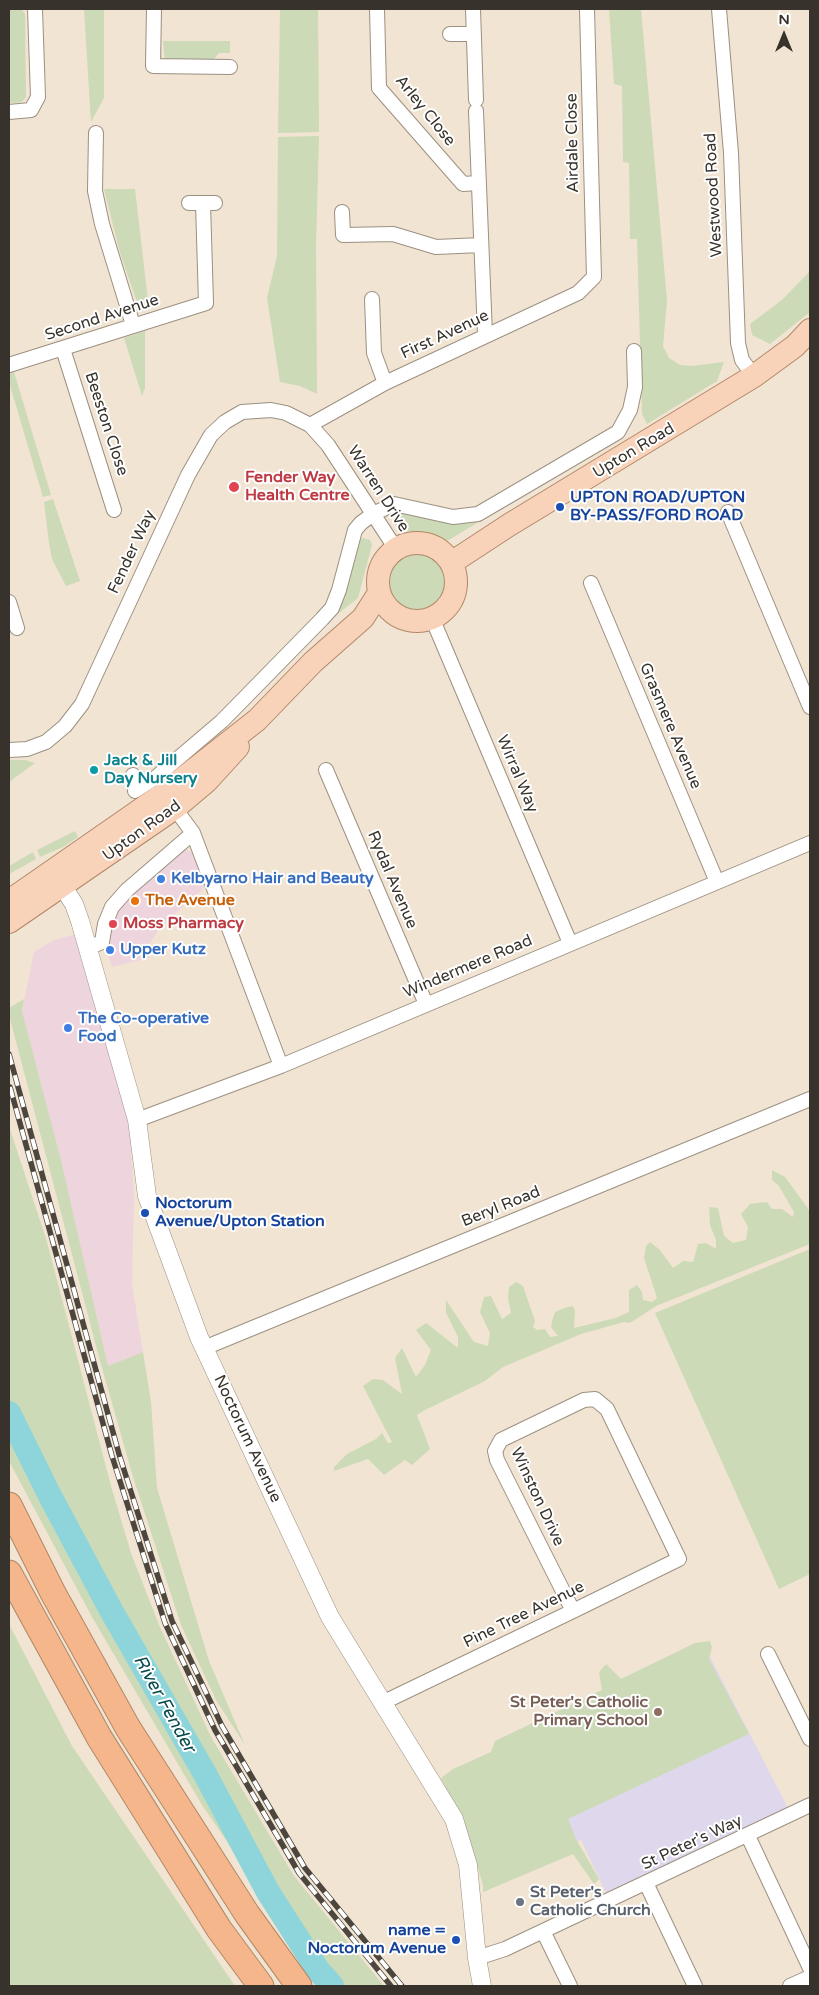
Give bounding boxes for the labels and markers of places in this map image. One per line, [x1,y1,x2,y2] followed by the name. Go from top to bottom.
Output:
[245,468,349,506] place label: Fender Way Health Centre
[227,480,241,494] marker: Fender Way Health Centre
[570,488,745,526] place label: UPTON ROAD/UPTON BY-PASS/FORD ROAD
[554,501,566,513] marker: UPTON ROAD/UPTON BY-PASS/FORD ROAD
[104,751,197,789] place label: Jack & Jill Day Nursery
[88,764,100,776] marker: Jack & Jill Day Nursery
[171,869,374,889] place label: Kelbyarno Hair and Beauty
[155,873,167,885] marker: Kelbyarno Hair and Beauty
[145,891,235,911] place label: The Avenue
[129,895,141,907] marker: The Avenue
[123,914,244,934] place label: Moss Pharmacy
[107,918,119,930] marker: Moss Pharmacy
[120,940,206,960] place label: Upper Kutz
[104,944,116,956] marker: Upper Kutz
[78,1009,209,1047] place label: The Co-operative Food
[62,1022,74,1034] marker: The Co-operative Food
[155,1194,325,1232] place label: Noctorum Avenue/Upton Station
[139,1207,151,1219] marker: Noctorum Avenue/Upton Station
[510,1693,648,1731] place label: St Peter's Catholic Primary School
[652,1706,664,1718] marker: St Peter's Catholic Primary School
[530,1883,651,1921] place label: St Peter's Catholic Church
[514,1896,526,1908] marker: St Peter's Catholic Church
[307,1921,446,1959] place label: name = Noctorum Avenue
[450,1934,462,1946] marker: name = Noctorum Avenue

